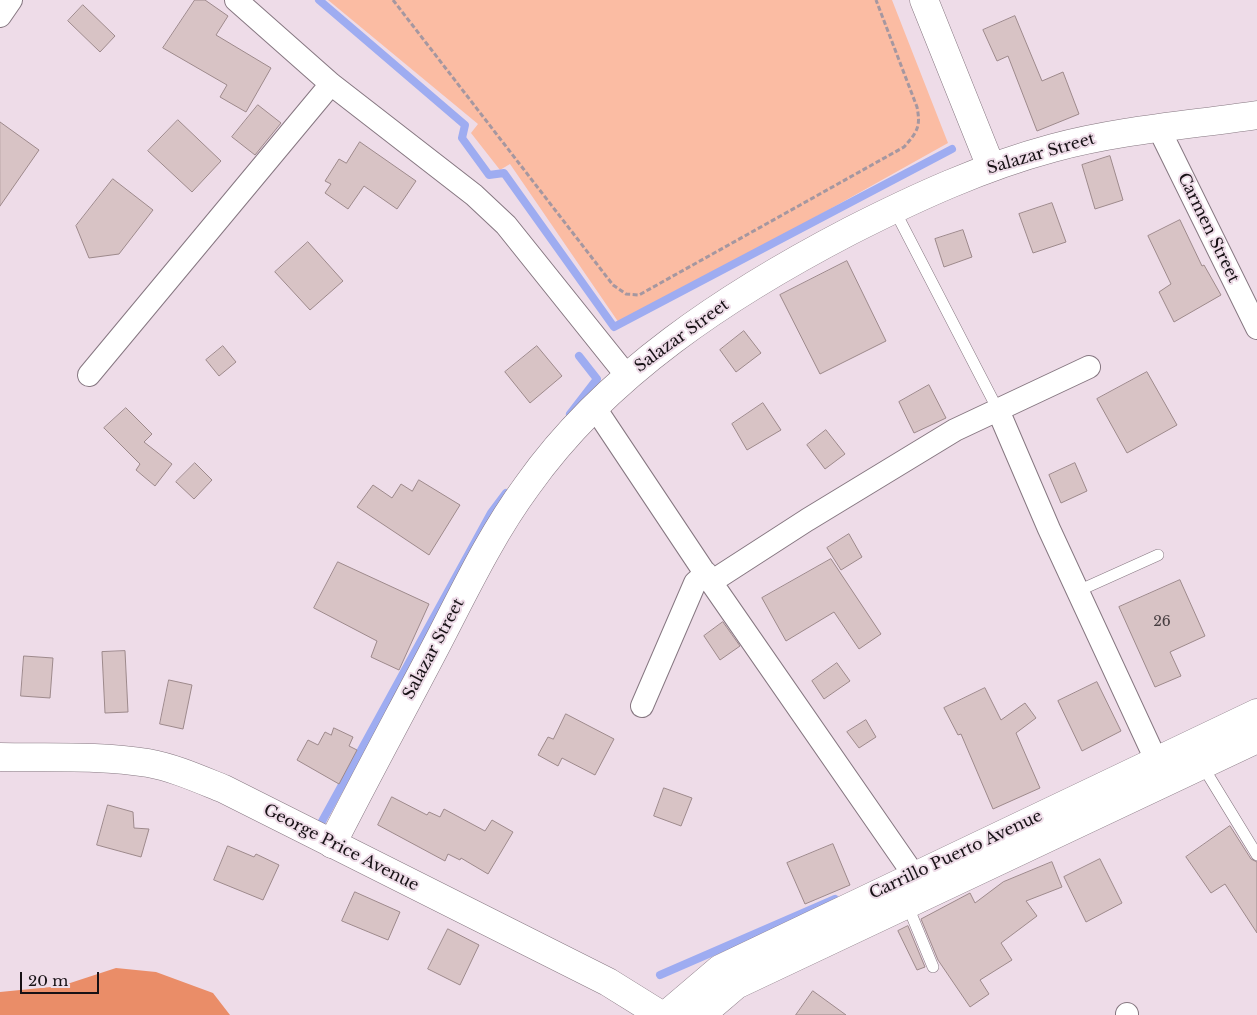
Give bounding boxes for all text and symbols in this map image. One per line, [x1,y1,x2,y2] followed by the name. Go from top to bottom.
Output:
[985,129,1097,179] street label: Salazar Street
[1173,170,1243,286] street label: Carmen Street
[631,296,733,376] street label: Salazar Street
[399,595,469,703] street label: Salazar Street
[1153,614,1171,630] house number: 26
[260,800,422,896] street label: George Price Avenue
[867,806,1045,904] street label: Carrillo Puerto Avenue
[22,962,101,994] scale bar
[28,971,68,990] text: 20 m

